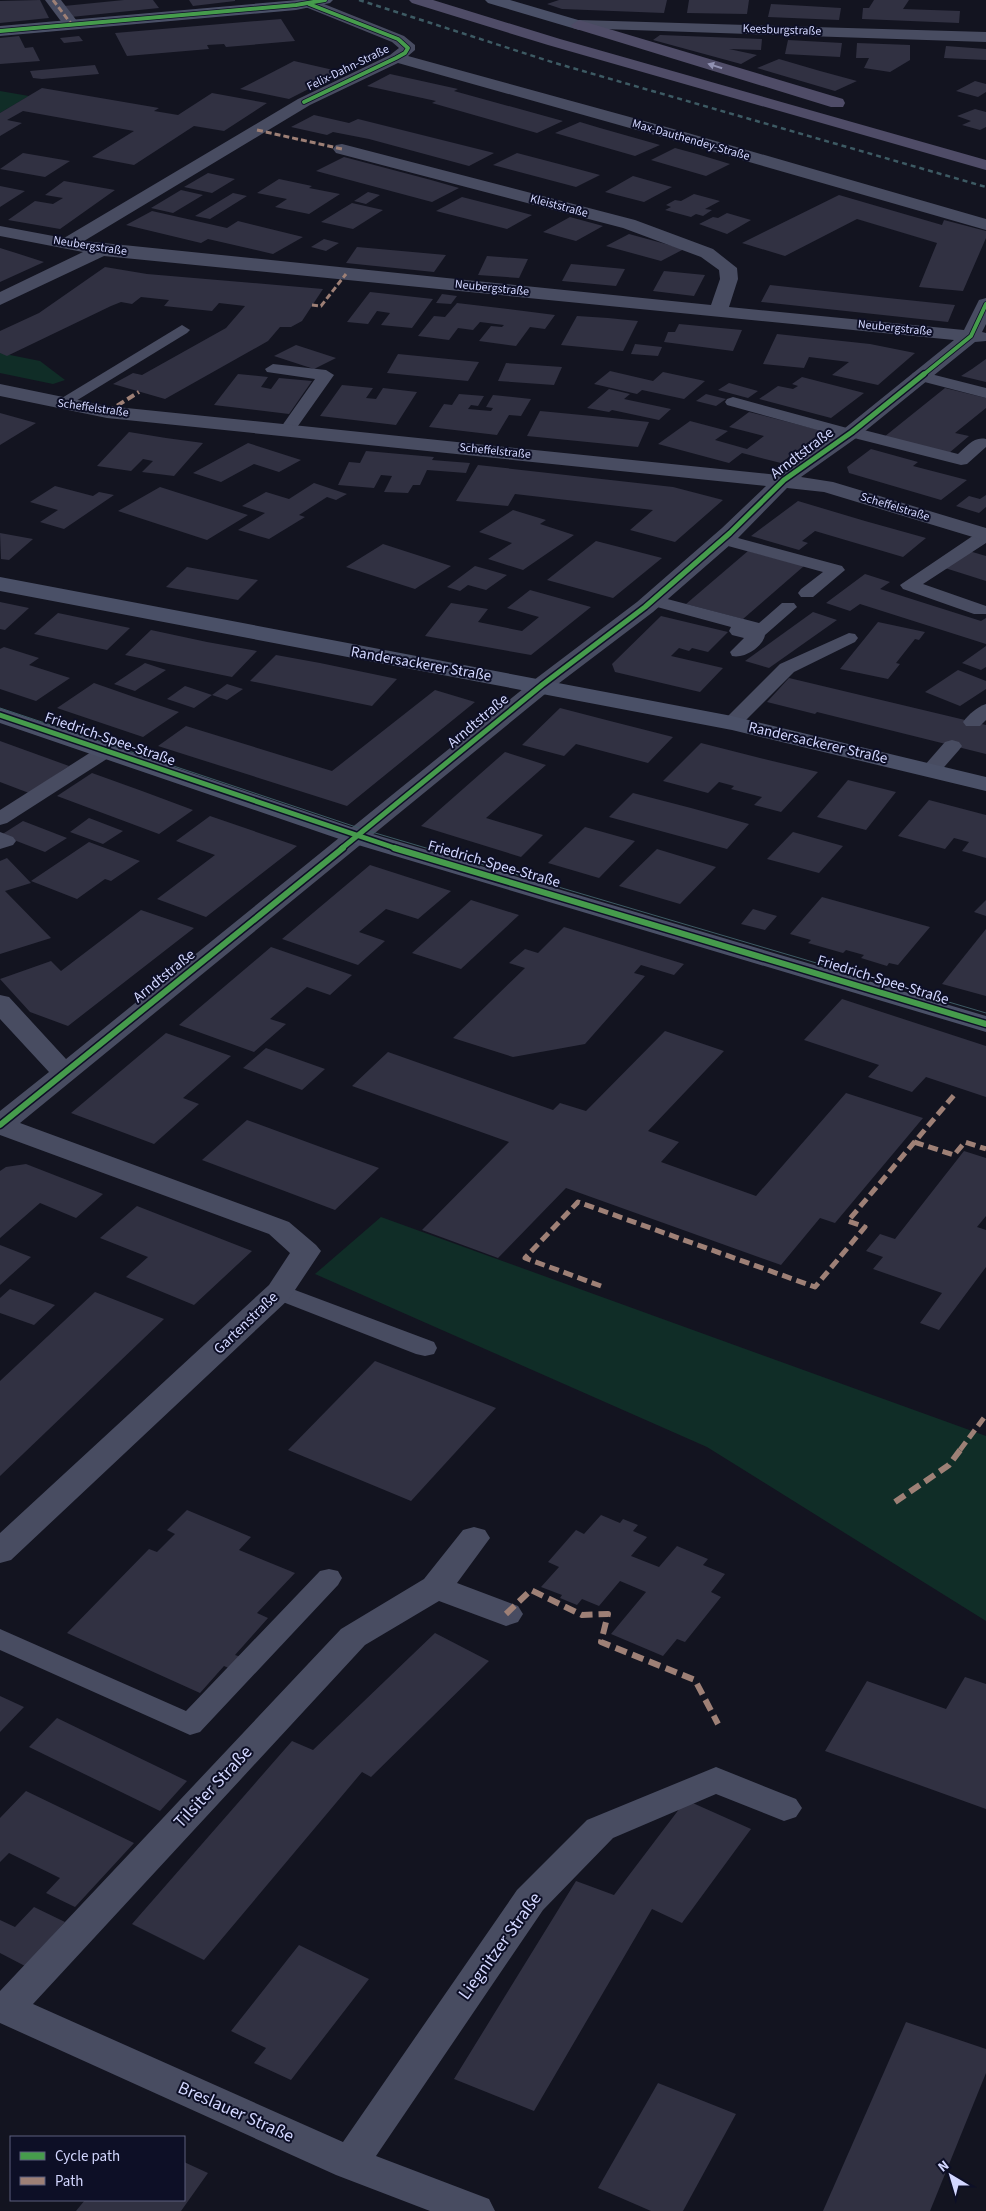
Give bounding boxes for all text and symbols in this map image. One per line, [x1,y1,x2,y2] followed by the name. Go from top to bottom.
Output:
[742,20,822,40] street label: Keesburgstraße
[304,41,392,95] street label: Felix-Dahn-Straße
[707,61,722,69] one-way arrow
[630,115,752,165] street label: Max-Dauthendey-Straße
[528,190,590,222] street label: Kleiststraße
[52,232,128,260] street label: Neubergstraße
[454,276,530,300] street label: Neubergstraße
[857,316,933,340] street label: Neubergstraße
[56,395,130,421] street label: Scheffelstraße
[766,422,838,484] street label: Arndtstraße
[458,439,532,463] street label: Scheffelstraße
[858,488,932,526] street label: Scheffelstraße
[349,641,493,687] street label: Randersackerer Straße
[443,689,513,753] street label: Arndtstraße
[42,707,178,771] street label: Friedrich-Spee-Straße
[746,717,890,769] street label: Randersackerer Straße
[425,835,563,893] street label: Friedrich-Spee-Straße
[128,944,200,1008] street label: Arndtstraße
[814,950,952,1010] street label: Friedrich-Spee-Straße
[209,1287,283,1359] street label: Gartenstraße
[168,1740,258,1834] street label: Tilsiter Straße
[453,1887,547,2005] street label: Liegnitzer Straße
[174,2075,298,2149] street label: Breslauer Straße
[10,2136,185,2201] legend
[55,2146,120,2167] text: Cycle path
[926,2151,976,2201] north arrow
[934,2156,953,2177] text: N
[55,2171,83,2192] text: Path

